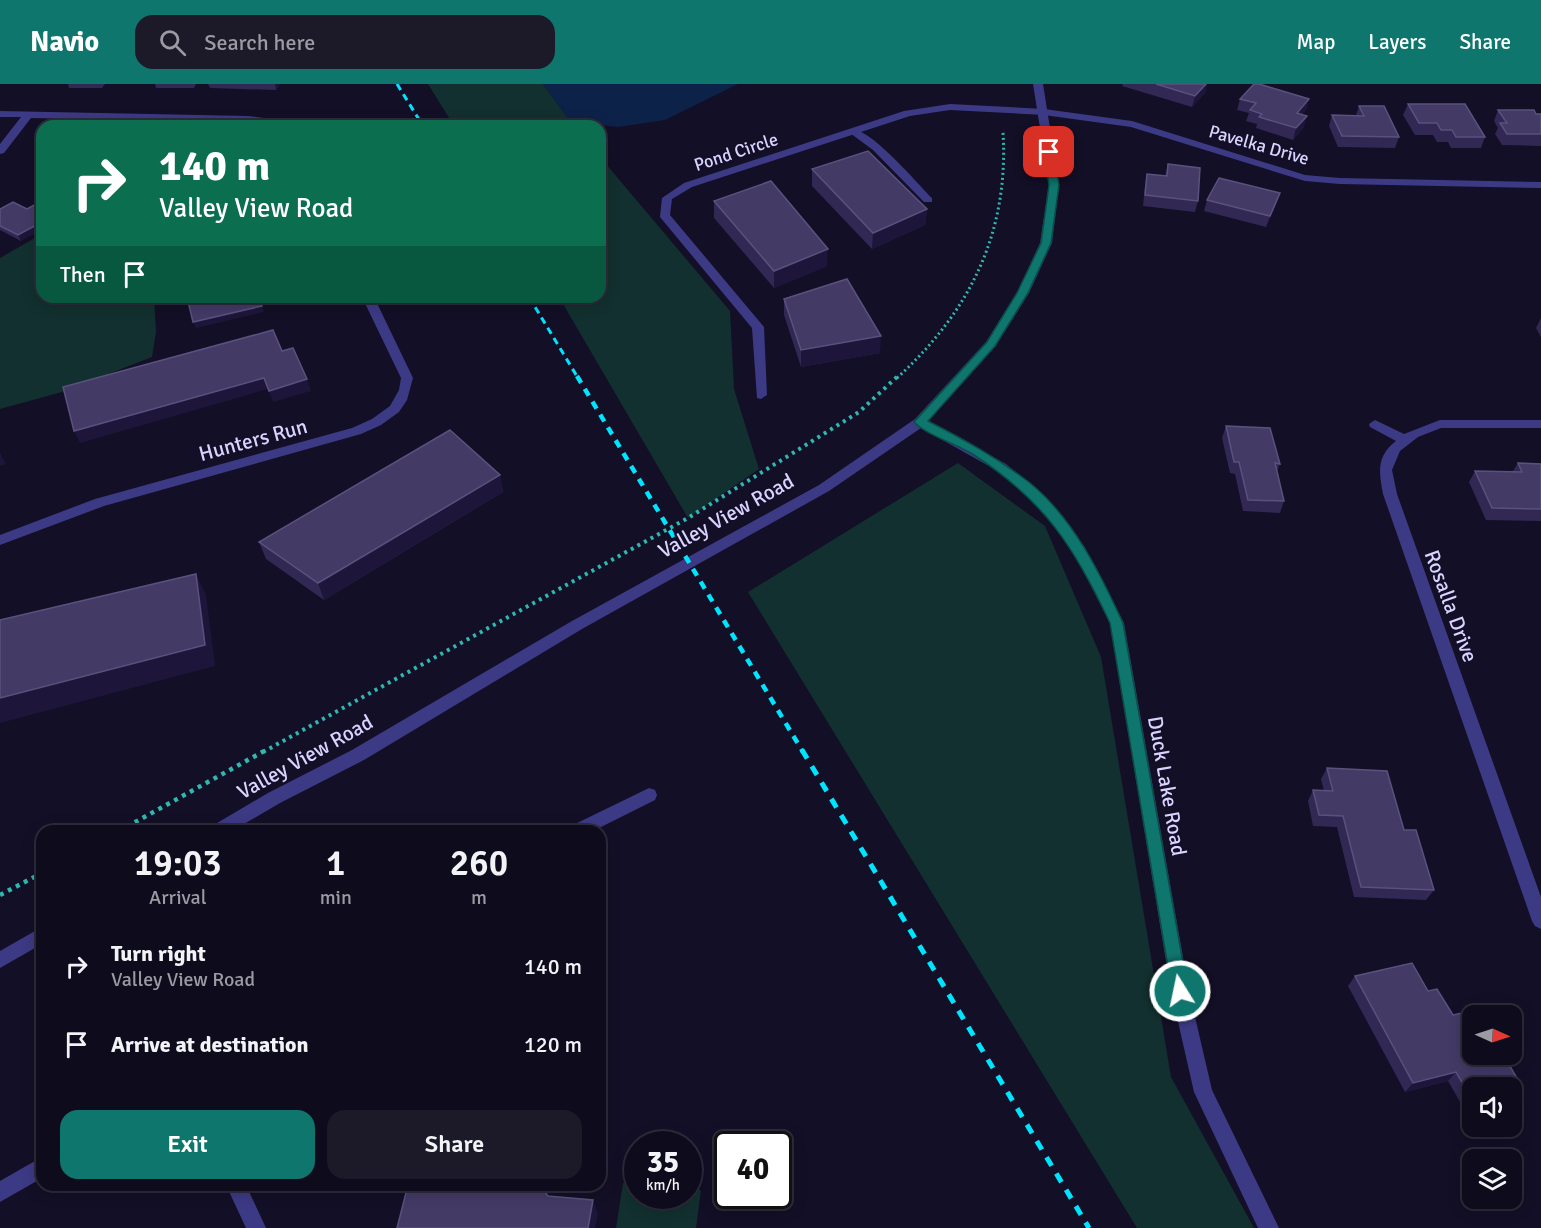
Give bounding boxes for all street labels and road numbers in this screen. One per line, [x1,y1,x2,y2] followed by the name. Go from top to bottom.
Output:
[1206,120,1312,170] street label: Pavelka Drive
[691,128,781,176] street label: Pond Circle
[196,413,310,467] street label: Hunters Run
[654,468,798,564] street label: Valley View Road
[1419,546,1483,666] street label: Rosalla Drive
[233,709,377,805] street label: Valley View Road
[1142,714,1192,858] street label: Duck Lake Road

